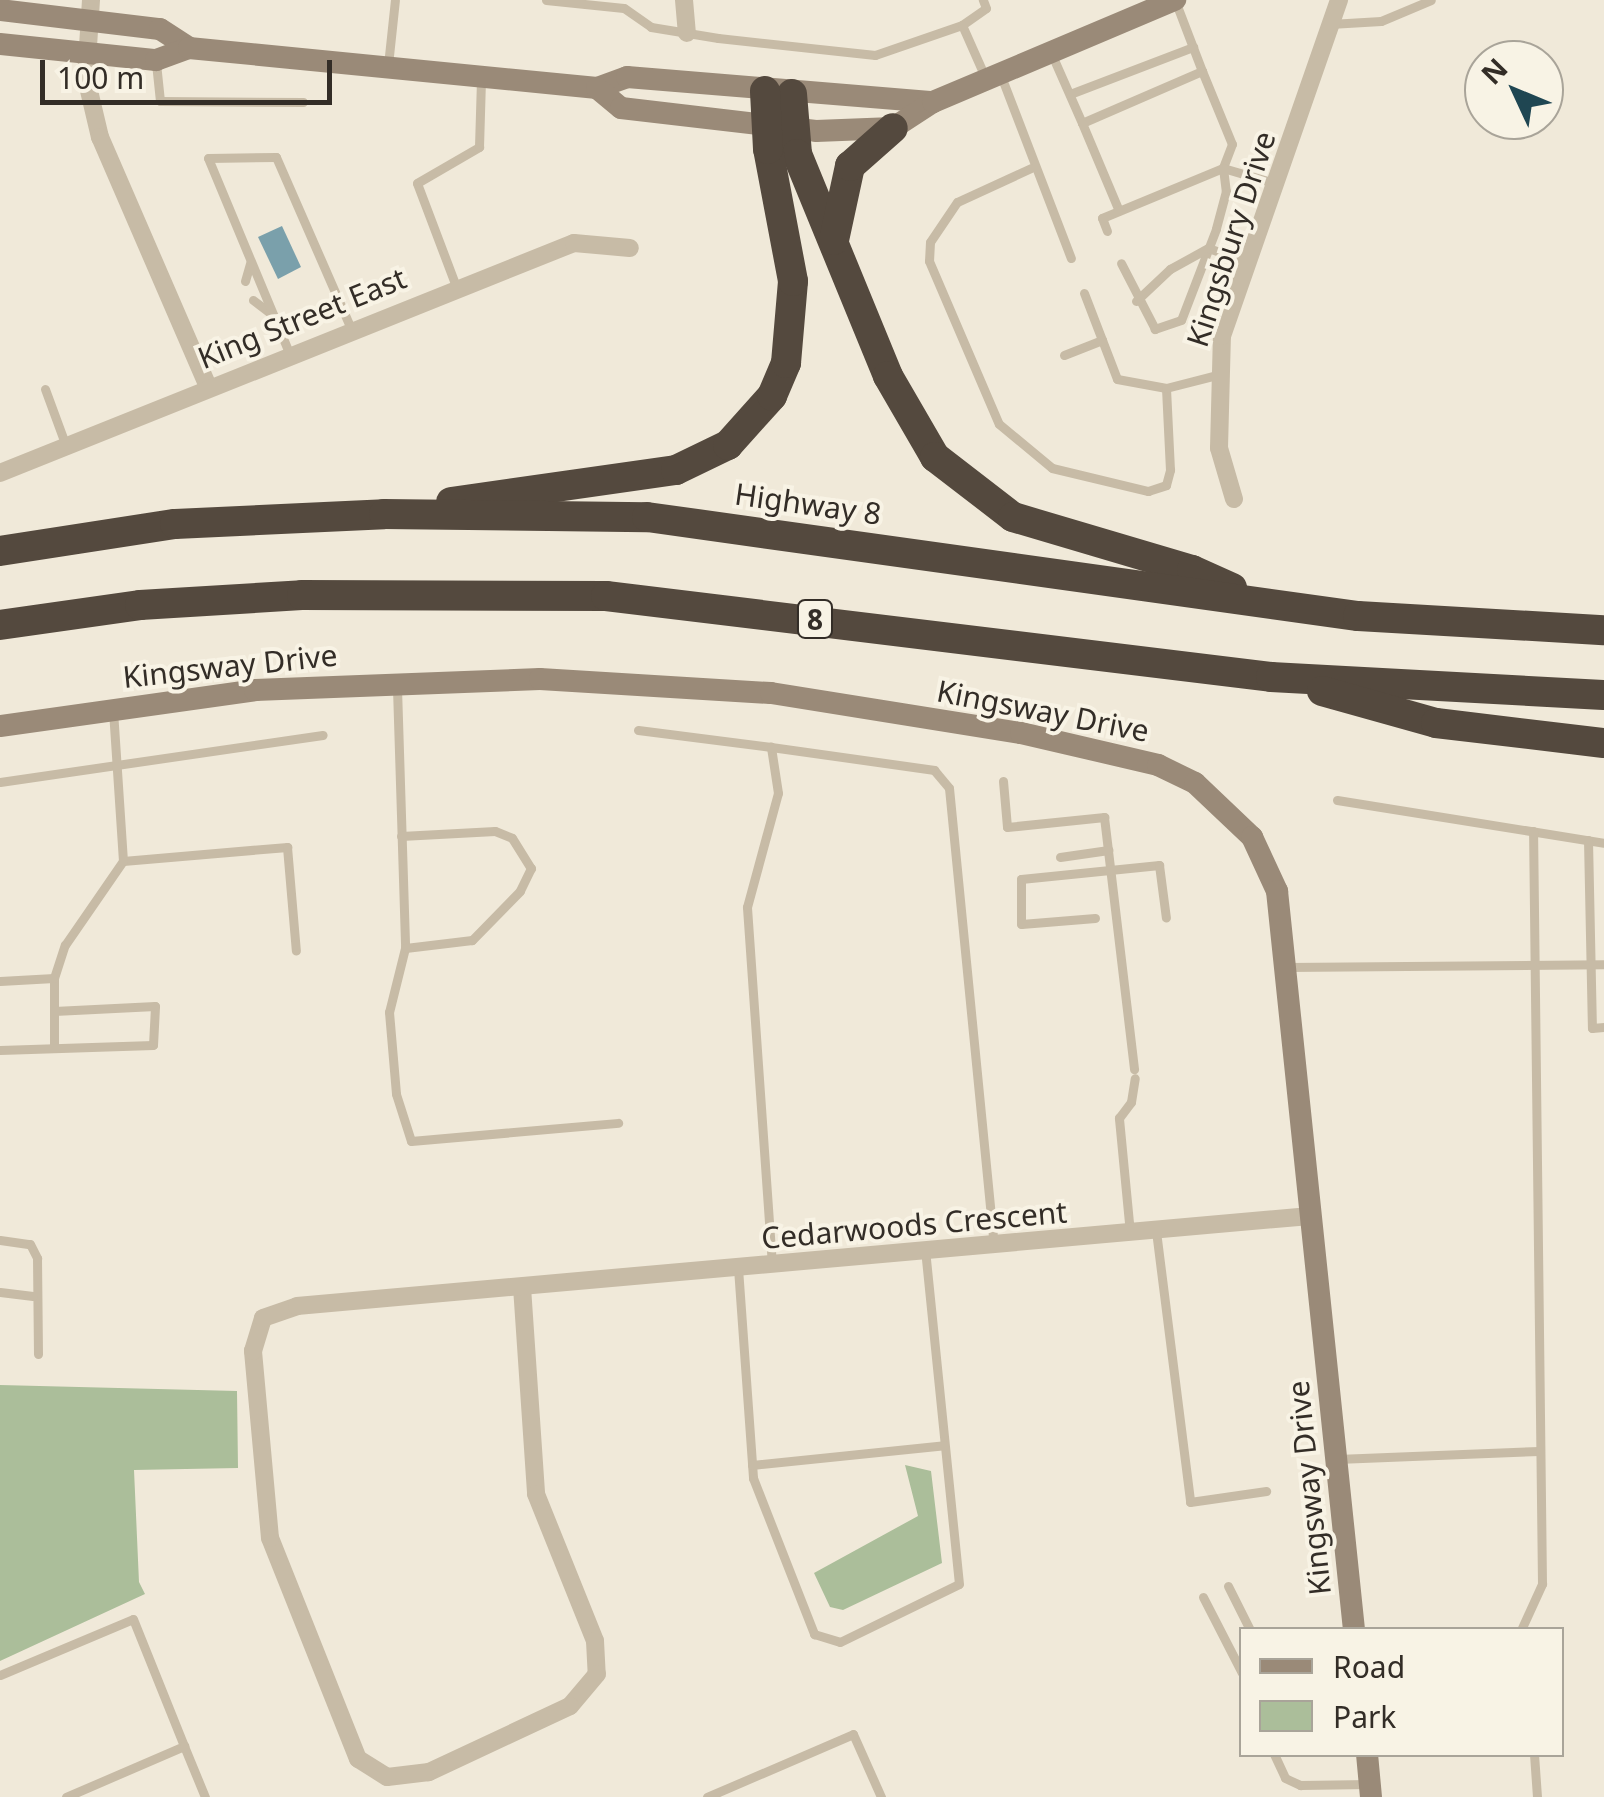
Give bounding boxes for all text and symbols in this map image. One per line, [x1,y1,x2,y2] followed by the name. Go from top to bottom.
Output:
[45,40,338,102] scale bar
[1464,40,1564,140] north arrow
[1472,49,1515,92] text: N
[57,57,144,98] text: 100 m
[1179,127,1283,351] street label: Kingsbury Drive
[193,260,411,376] street label: King Street East
[732,476,884,532] street label: Highway 8
[795,596,835,642] road number: 8
[121,637,339,695] street label: Kingsway Drive
[934,673,1152,749] street label: Kingsway Drive
[760,1194,1068,1256] street label: Cedarwoods Crescent
[1280,1379,1338,1597] street label: Kingsway Drive
[1239,1627,1564,1757] legend
[1333,1646,1405,1687] text: Road
[1333,1696,1396,1737] text: Park

